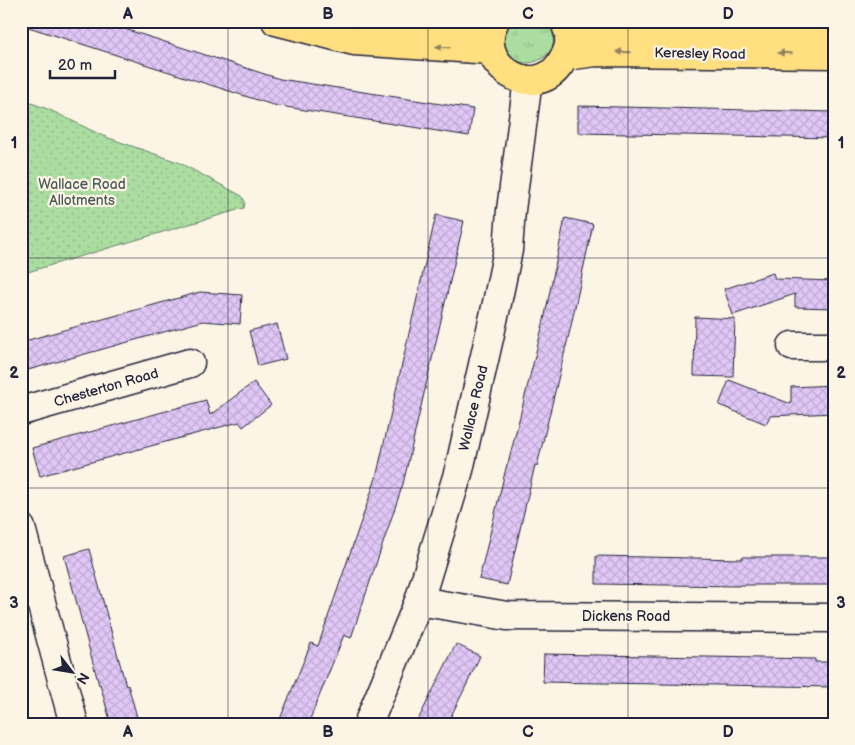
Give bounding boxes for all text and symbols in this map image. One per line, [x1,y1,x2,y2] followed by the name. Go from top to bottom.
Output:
[122,5,133,24] text: A
[322,5,334,24] text: B
[522,5,534,24] text: C
[722,5,734,24] text: D
[434,43,450,51] one-way arrow
[654,44,746,63] street label: Keresley Road
[50,48,115,80] scale bar
[614,48,630,56] one-way arrow
[777,49,793,57] one-way arrow
[58,56,92,75] text: 20 m
[11,134,17,153] text: 1
[838,134,844,153] text: 1
[38,176,126,209] park label: Wallace Road Allotments
[9,364,19,383] text: 2
[52,364,160,410] street label: Chesterton Road
[455,364,492,453] street label: Wallace Road
[836,364,846,383] text: 2
[9,594,19,613] text: 3
[836,594,846,613] text: 3
[582,608,670,625] street label: Dickens Road
[48,648,98,698] north arrow
[73,670,93,687] text: N
[122,723,133,742] text: A
[322,723,334,742] text: B
[522,723,534,742] text: C
[722,723,734,742] text: D

